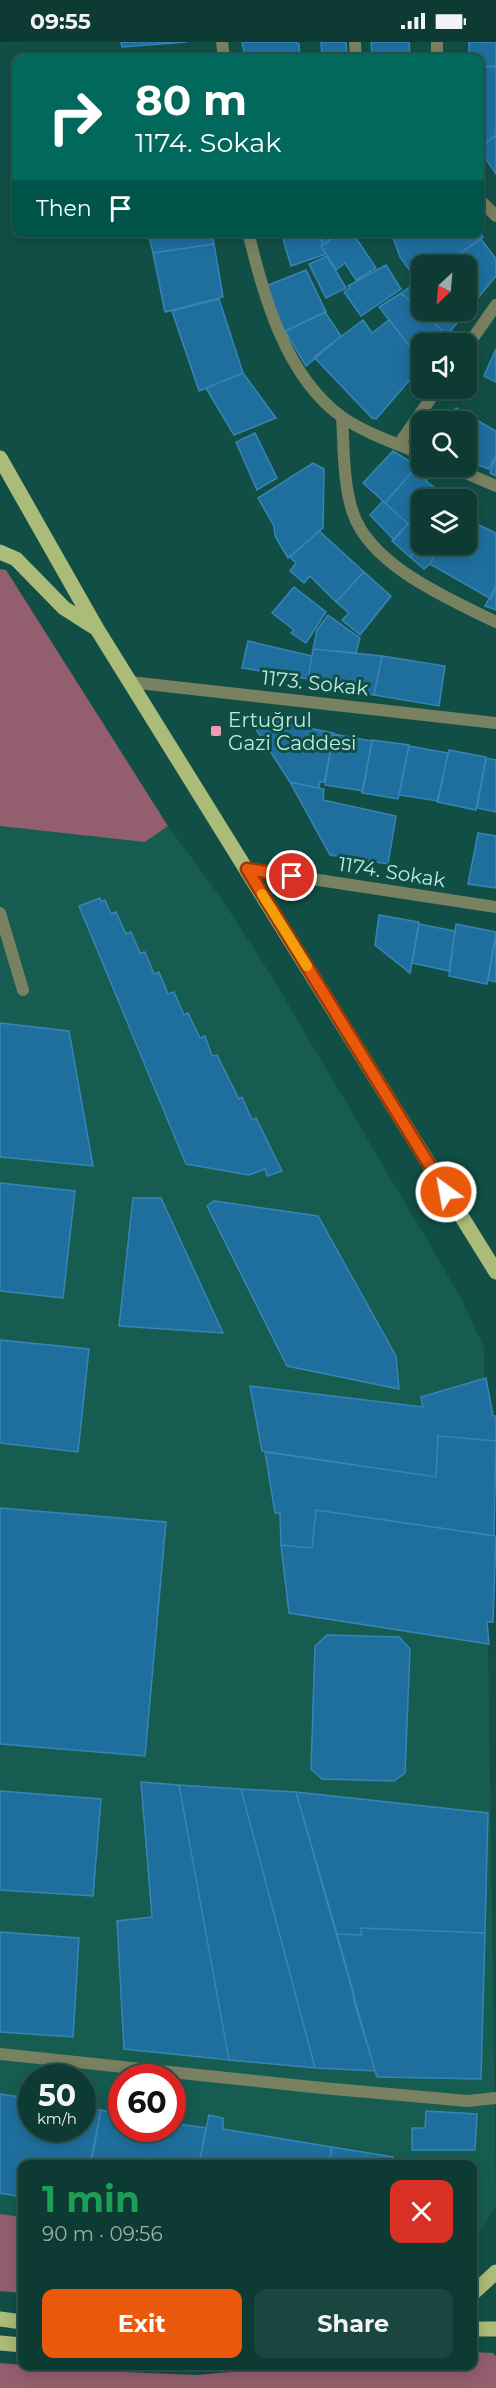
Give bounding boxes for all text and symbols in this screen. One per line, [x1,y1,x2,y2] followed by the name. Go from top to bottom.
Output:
[30,8,91,35] text: 09:55
[135,74,247,126] text: 80 m
[36,78,114,156] icon: right
[135,126,281,159] text: 1174. Sokak
[104,192,137,225] icon: arrive
[36,195,92,222] text: Then
[411,255,477,321] north arrow
[411,255,477,555] map controls
[411,333,477,399] button: sound
[411,411,477,477] button: search
[411,489,477,555] button: layers
[260,665,370,701] street label: 1173. Sokak
[228,708,356,755] place label: Ertuğrul Gazi Caddesi
[209,724,223,738] marker: Ertuğrul Gazi Caddesi
[266,850,317,901] pin
[337,852,447,892] street label: 1174. Sokak
[275,859,308,892] icon: arrive
[414,1160,478,1224] position arrow
[108,2064,186,2142] speed limit sign: 60
[38,2077,76,2114] text: 50
[37,2109,77,2128] text: km/h
[42,2177,140,2221] text: 1 min
[390,2180,453,2243] button: close
[42,2222,163,2246] text: 90 m · 09:56
[42,2289,242,2358] button: Exit
[254,2289,453,2358] button: Share

